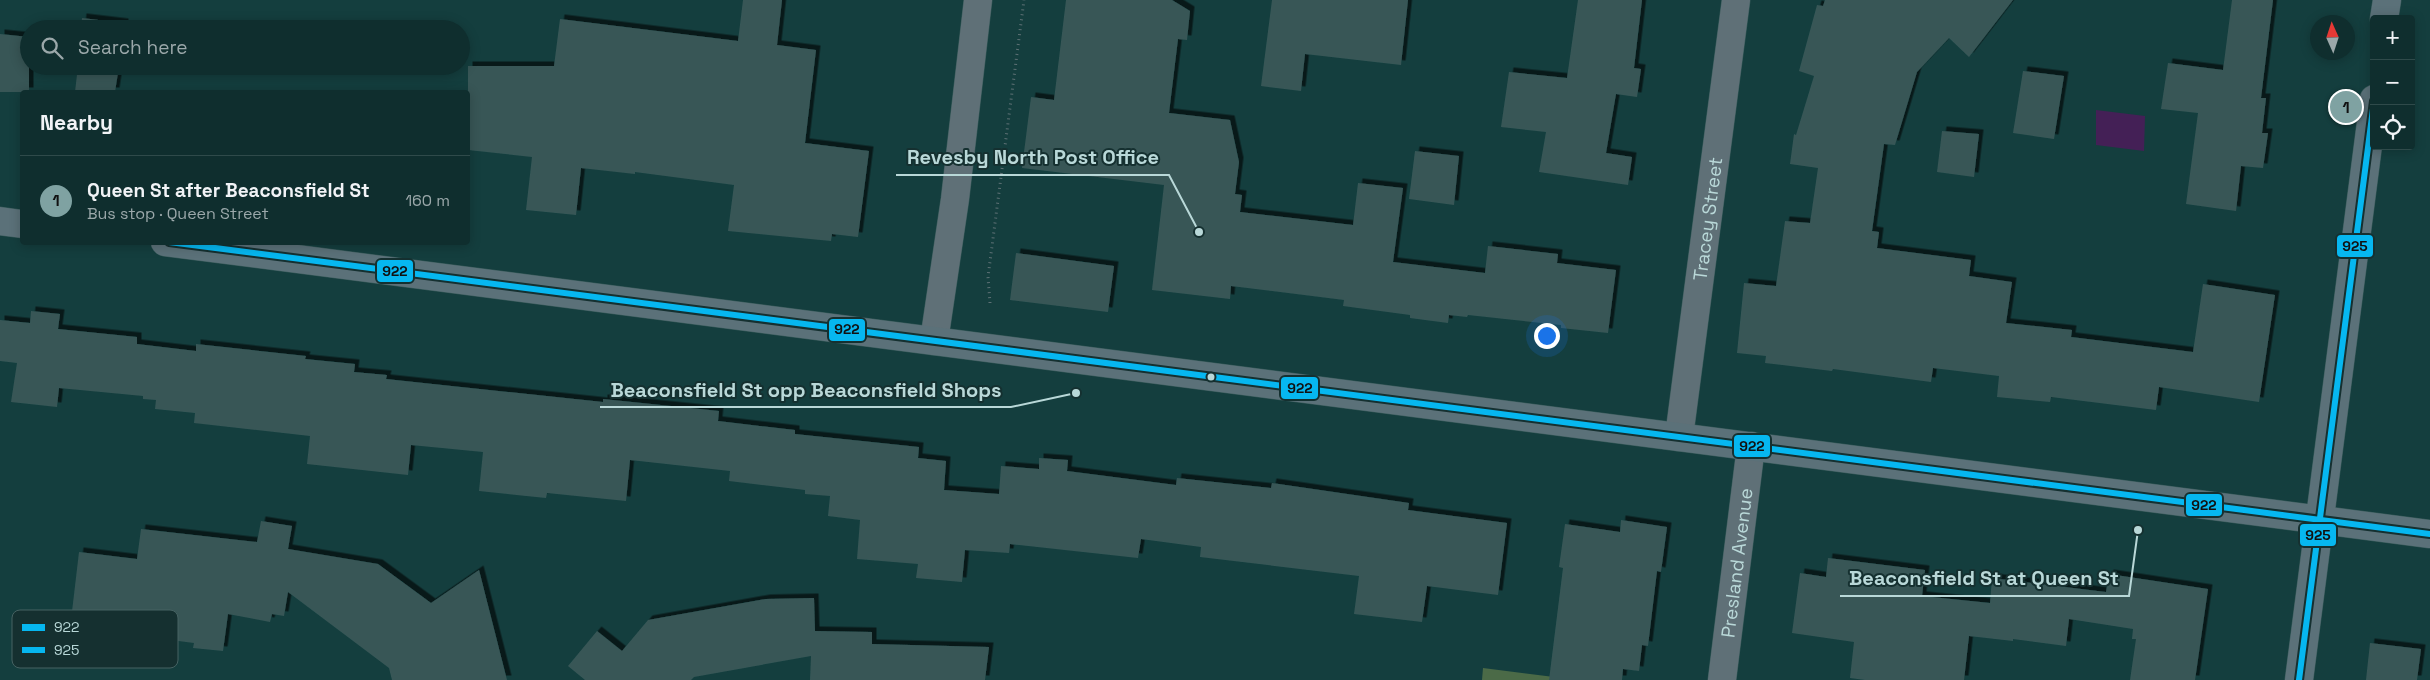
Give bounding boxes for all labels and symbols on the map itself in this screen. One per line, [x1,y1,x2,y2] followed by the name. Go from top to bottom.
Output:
[2310,15,2355,60] north arrow
[2330,88,2362,126] pin: 1
[896,140,1169,175] callout: Revesby North Post Office
[907,144,1159,170] text: Revesby North Post Office
[1687,155,1728,282] street label: Tracey Street
[2336,234,2374,258] line badge: 925
[2342,237,2368,255] text: 925
[376,259,414,283] line badge: 922
[382,262,408,280] text: 922
[828,318,866,342] line badge: 922
[834,320,860,338] text: 922
[1534,323,1560,349] your location
[600,372,1011,407] callout: Beaconsfield St opp Beaconsfield Shops
[1206,372,1216,382] unlabelled marker
[1280,376,1319,400] line badge: 922
[611,377,1001,403] text: Beaconsfield St opp Beaconsfield Shops
[1287,379,1313,397] text: 922
[1733,434,1771,458] line badge: 922
[1739,437,1765,455] text: 922
[1715,487,1758,639] street label: Presland Avenue
[2185,493,2223,517] line badge: 922
[2191,496,2217,514] text: 922
[2299,523,2337,547] line badge: 925
[2305,526,2331,544] text: 925
[1840,561,2129,596] callout: Beaconsfield St at Queen St
[1849,565,2119,591] text: Beaconsfield St at Queen St
[12,610,178,668] legend
[54,618,79,636] text: 922
[54,641,79,659] text: 925

